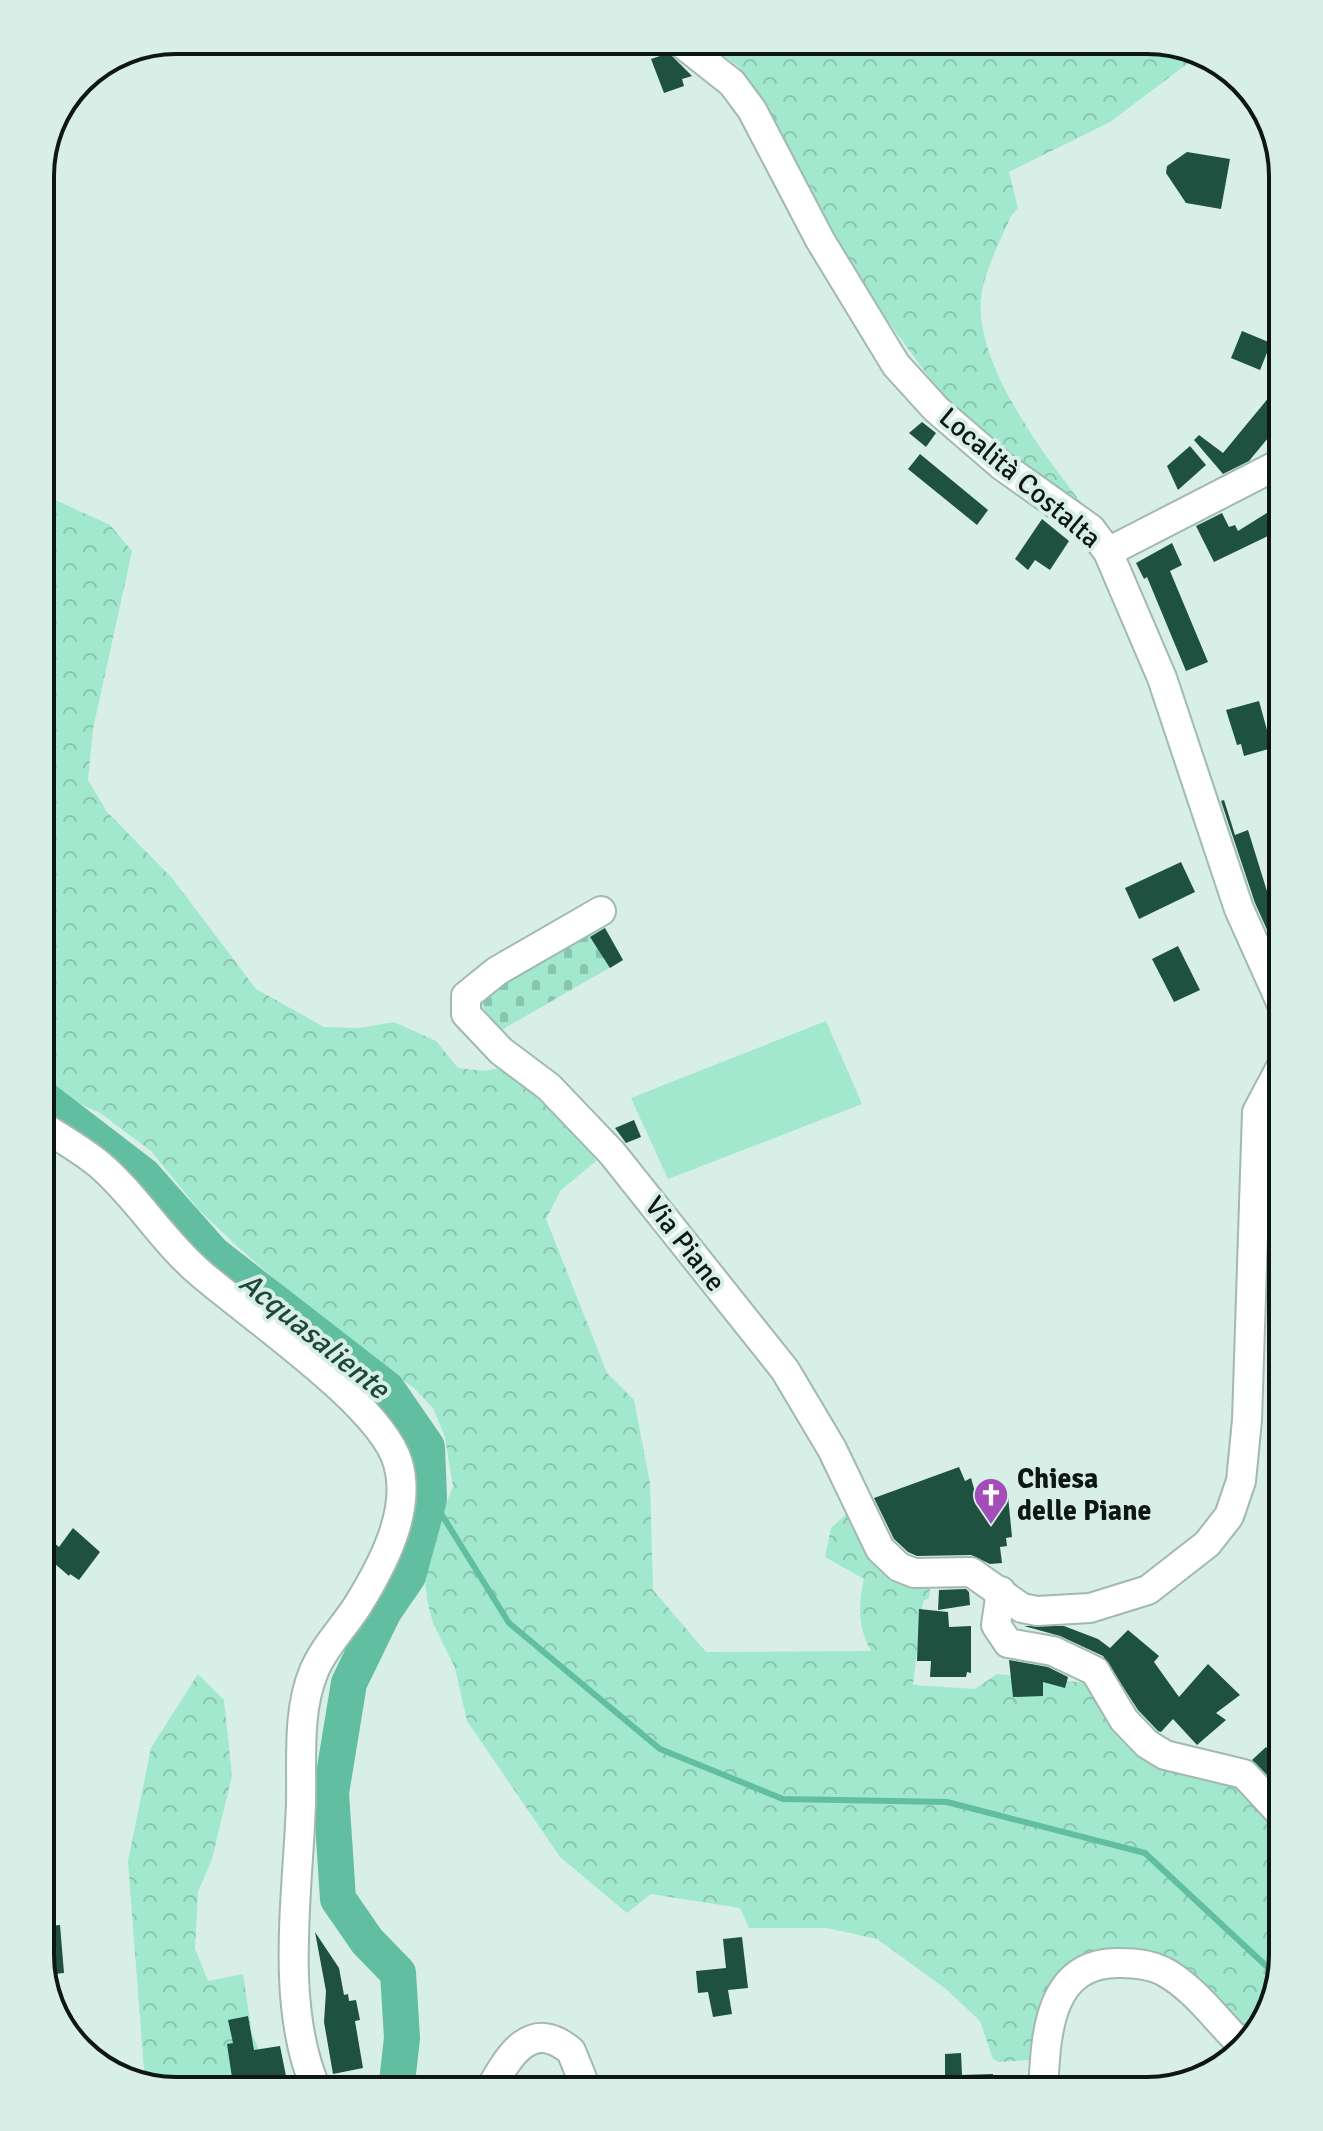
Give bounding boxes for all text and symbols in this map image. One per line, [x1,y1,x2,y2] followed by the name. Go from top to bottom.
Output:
[932,400,1108,556] street label: Località Costalta
[637,1190,733,1298] street label: Via Piane
[232,1265,398,1409] water label: Acquasaliente
[1017,1462,1151,1528] place label: Chiesa delle Piane
[972,1476,1010,1526] church icon: Chiesa delle Piane

